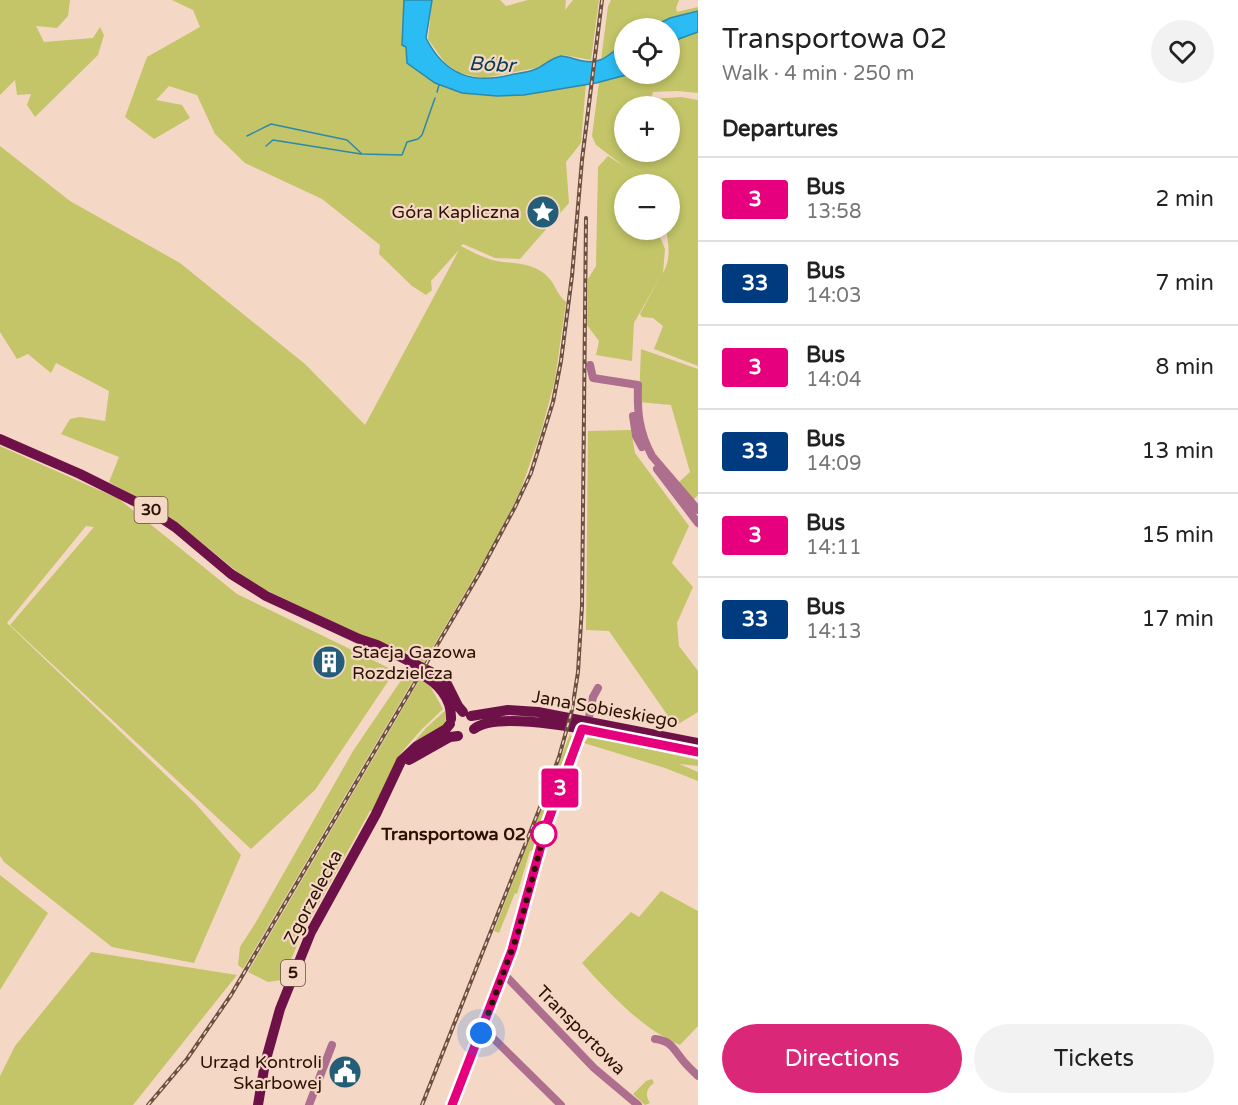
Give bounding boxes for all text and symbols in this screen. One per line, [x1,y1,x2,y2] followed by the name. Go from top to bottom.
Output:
[614,18,680,240] map controls
[614,18,680,84] button: locate
[1151,20,1214,83] button: heart
[722,22,947,56] text: Transportowa 02
[468,52,518,78] water label: Bóbr
[722,62,914,86] text: Walk · 4 min · 250 m
[614,96,680,162] button: +
[722,116,838,142] text: Departures
[614,174,680,240] button: −
[806,174,845,200] text: Bus
[1155,186,1214,212] text: 2 min
[748,187,762,212] text: 3
[525,194,561,230] place icon: Góra Kapliczna
[806,200,861,224] text: 13:58
[392,201,520,223] place label: Góra Kapliczna
[806,258,845,284] text: Bus
[1155,270,1214,296] text: 7 min
[742,271,768,296] text: 33
[806,284,861,308] text: 14:03
[806,342,845,368] text: Bus
[1155,354,1214,380] text: 8 min
[748,355,762,380] text: 3
[806,368,861,392] text: 14:04
[806,426,845,452] text: Bus
[1142,438,1214,464] text: 13 min
[742,439,768,464] text: 33
[806,452,861,476] text: 14:09
[134,497,168,523] road number: 30
[806,510,845,536] text: Bus
[1142,522,1214,548] text: 15 min
[748,523,762,548] text: 3
[806,536,861,560] text: 14:11
[806,594,845,620] text: Bus
[1142,606,1214,632] text: 17 min
[742,607,768,632] text: 33
[806,620,861,644] text: 14:13
[352,641,476,684] place label: Stacja Gazowa Rozdzielcza
[311,644,347,680] building icon: Stacja Gazowa Rozdzielcza
[530,685,680,733] street label: Jana Sobieskiego
[540,768,580,808] line badge: 3
[553,776,567,801] text: 3
[531,821,557,847] marker: Transportowa 02
[380,823,526,845] place label: Transportowa 02
[279,846,347,948] street label: Zgorzelecka
[281,960,305,986] road number: 5
[532,981,630,1079] street label: Transportowa
[466,1018,496,1048] your location
[722,1024,962,1093] button: Directions
[974,1024,1214,1093] button: Tickets
[200,1051,322,1094] place label: Urząd Kontroli Skarbowej
[327,1054,363,1090] public building icon: Urząd Kontroli Skarbowej

